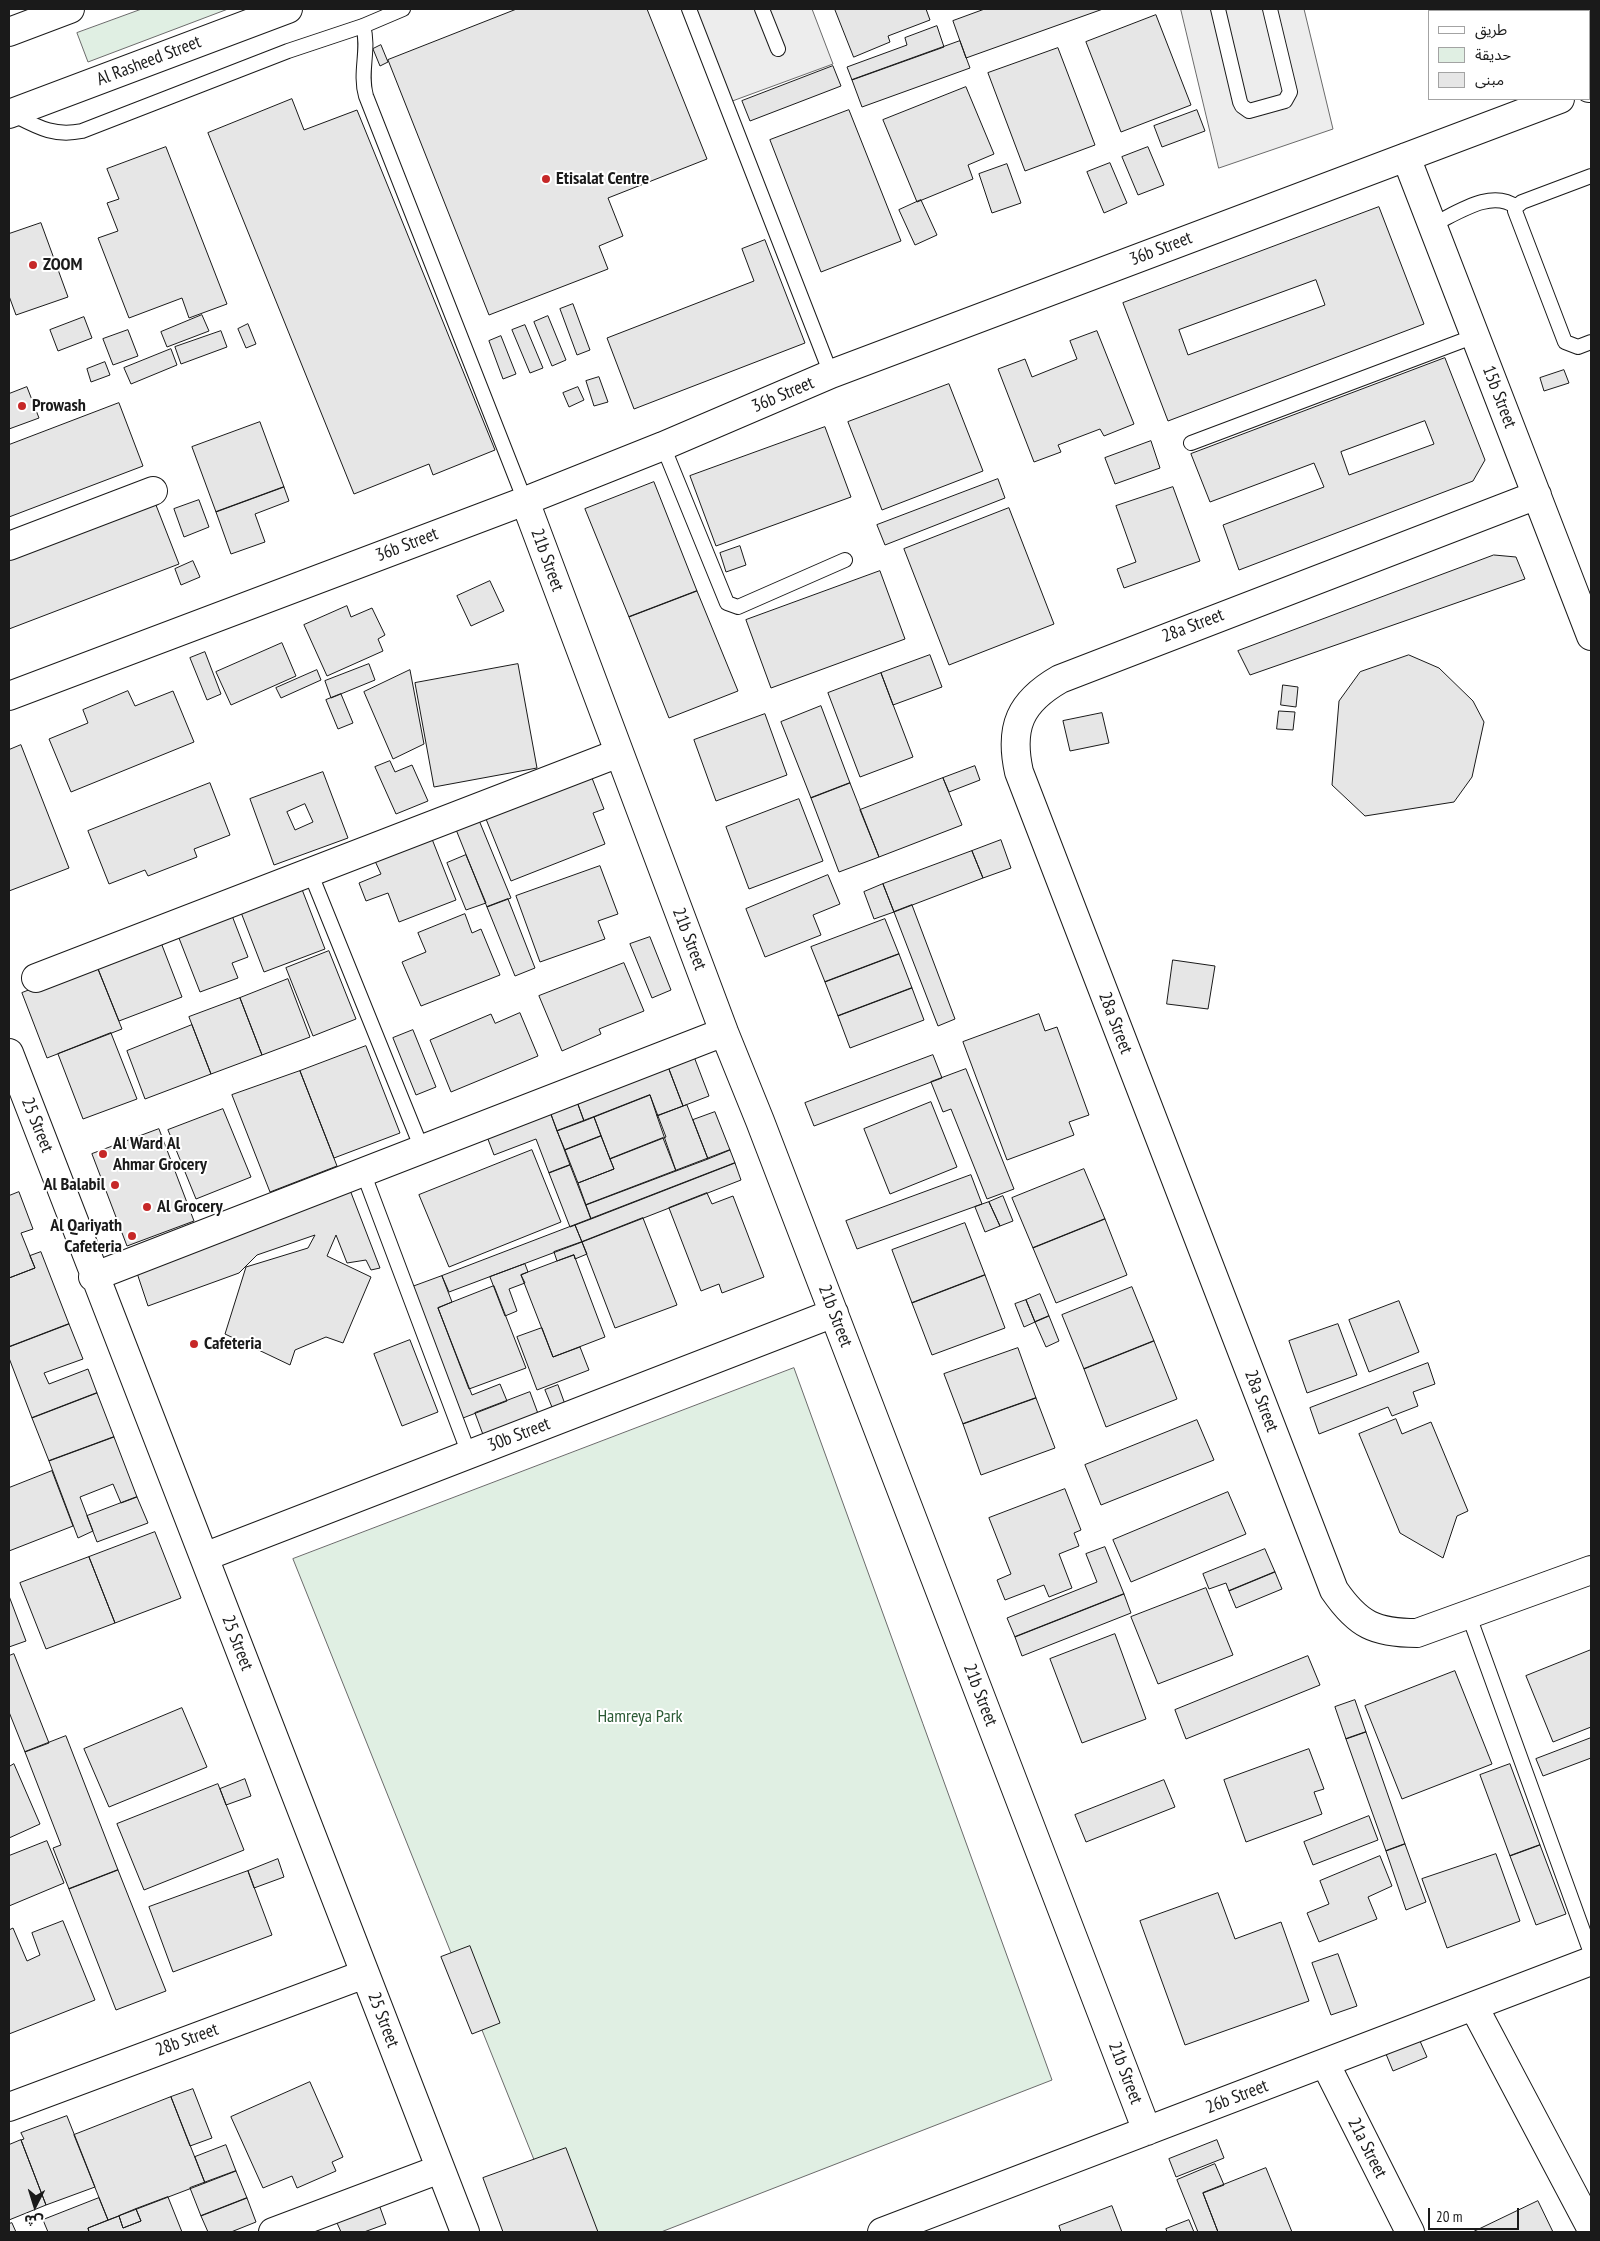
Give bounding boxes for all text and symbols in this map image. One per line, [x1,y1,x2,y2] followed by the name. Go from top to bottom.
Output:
[1428,10,1590,100] legend
[1475,20,1507,39] text: طريق
[94,31,204,91] street label: Al Rasheed Street
[1475,45,1511,64] text: حديقة
[1475,70,1504,89] text: مبنى
[556,168,649,190] place label: Etisalat Centre
[540,173,552,185] marker: Etisalat Centre
[1127,227,1195,271] street label: 36b Street
[43,254,83,276] place label: ZOOM
[27,259,39,271] marker: ZOOM
[1477,363,1521,431] street label: 15b Street
[749,372,817,418] street label: 36b Street
[32,395,86,417] place label: Prowash
[16,400,28,412] marker: Prowash
[373,523,441,567] street label: 36b Street
[526,526,568,594] street label: 21b Street
[1159,604,1227,648] street label: 28a Street
[667,905,711,973] street label: 21b Street
[1093,989,1137,1057] street label: 28a Street
[16,1094,58,1156] street label: 25 Street
[113,1133,207,1176] place label: Al Ward Al Ahmar Grocery
[97,1148,109,1160] marker: Al Ward Al Ahmar Grocery
[43,1174,105,1196] place label: Al Balabil
[109,1179,121,1191] marker: Al Balabil
[157,1196,223,1218] place label: Al Grocery
[141,1201,153,1213] marker: Al Grocery
[50,1215,122,1258] place label: Al Qariyath Cafeteria
[126,1230,138,1242] marker: Al Qariyath Cafeteria
[813,1282,857,1350] street label: 21b Street
[204,1333,262,1355] place label: Cafeteria
[188,1338,200,1350] marker: Cafeteria
[1239,1367,1283,1435] street label: 28a Street
[485,1413,553,1457] street label: 30b Street
[217,1612,257,1674] street label: 25 Street
[958,1661,1002,1729] street label: 21b Street
[597,1706,683,1728] park label: Hamreya Park
[363,1989,403,2051] street label: 25 Street
[153,2019,221,2061] street label: 28b Street
[1103,2039,1147,2107] street label: 21b Street
[1203,2075,1271,2119] street label: 26b Street
[1343,2114,1391,2182] street label: 21a Street
[10,2181,60,2231] north arrow
[1430,2198,1521,2230] scale bar
[1436,2207,1462,2226] text: 20 m
[23,2211,44,2231] text: ش

